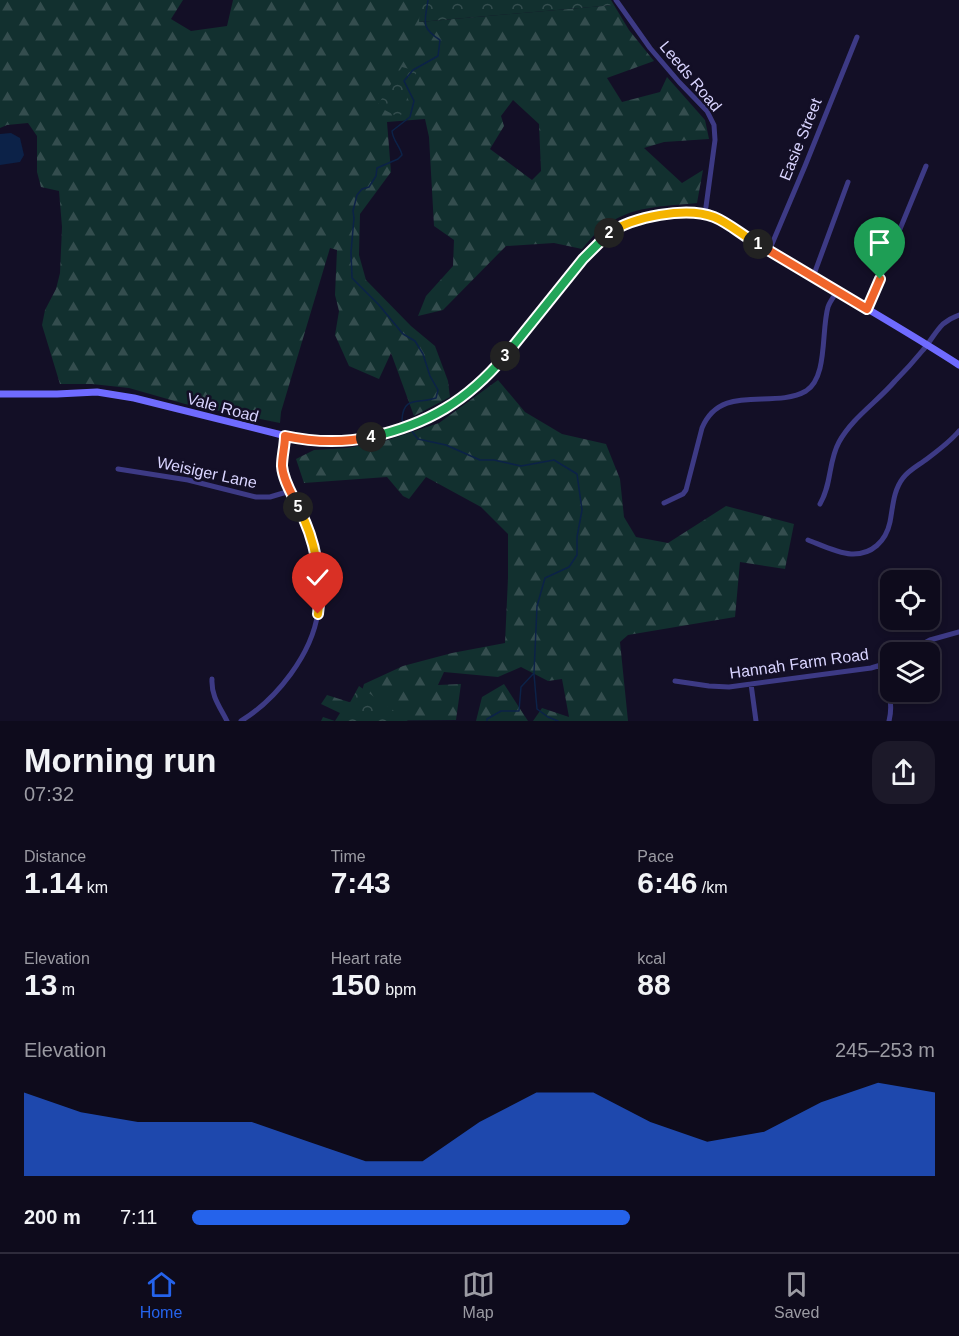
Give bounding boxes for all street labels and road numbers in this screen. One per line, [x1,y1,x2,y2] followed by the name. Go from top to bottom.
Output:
[656,38,725,115] street label: Leeds Road
[776,95,825,183] street label: Easie Street
[185,390,261,425] street label: Vale Road
[155,454,259,491] street label: Weisiger Lane
[728,645,870,682] street label: Hannah Farm Road

